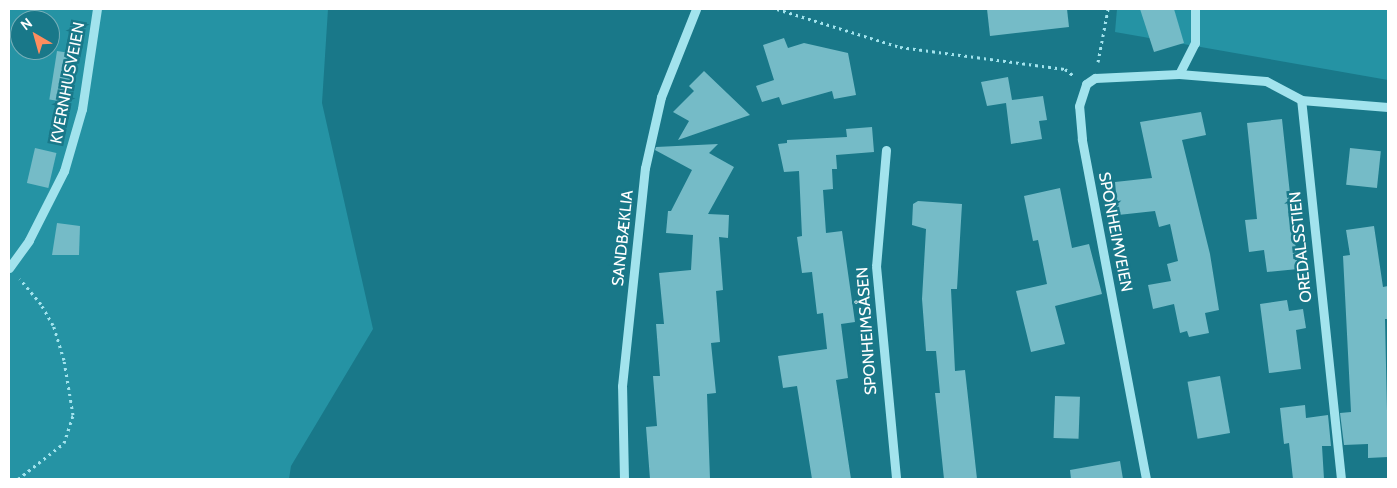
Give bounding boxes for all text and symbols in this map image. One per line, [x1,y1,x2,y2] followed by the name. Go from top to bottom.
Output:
[10,10,60,60] north arrow
[17,14,36,34] text: N
[47,20,89,146] street label: KVERNHUSVEIEN
[1094,170,1136,294] street label: SPONHEIMVEIEN
[608,189,638,287] street label: SANDBÆKLIA
[1286,191,1316,303] street label: OREDALSSTIEN
[853,267,881,395] street label: SPONHEIMSÅSEN

